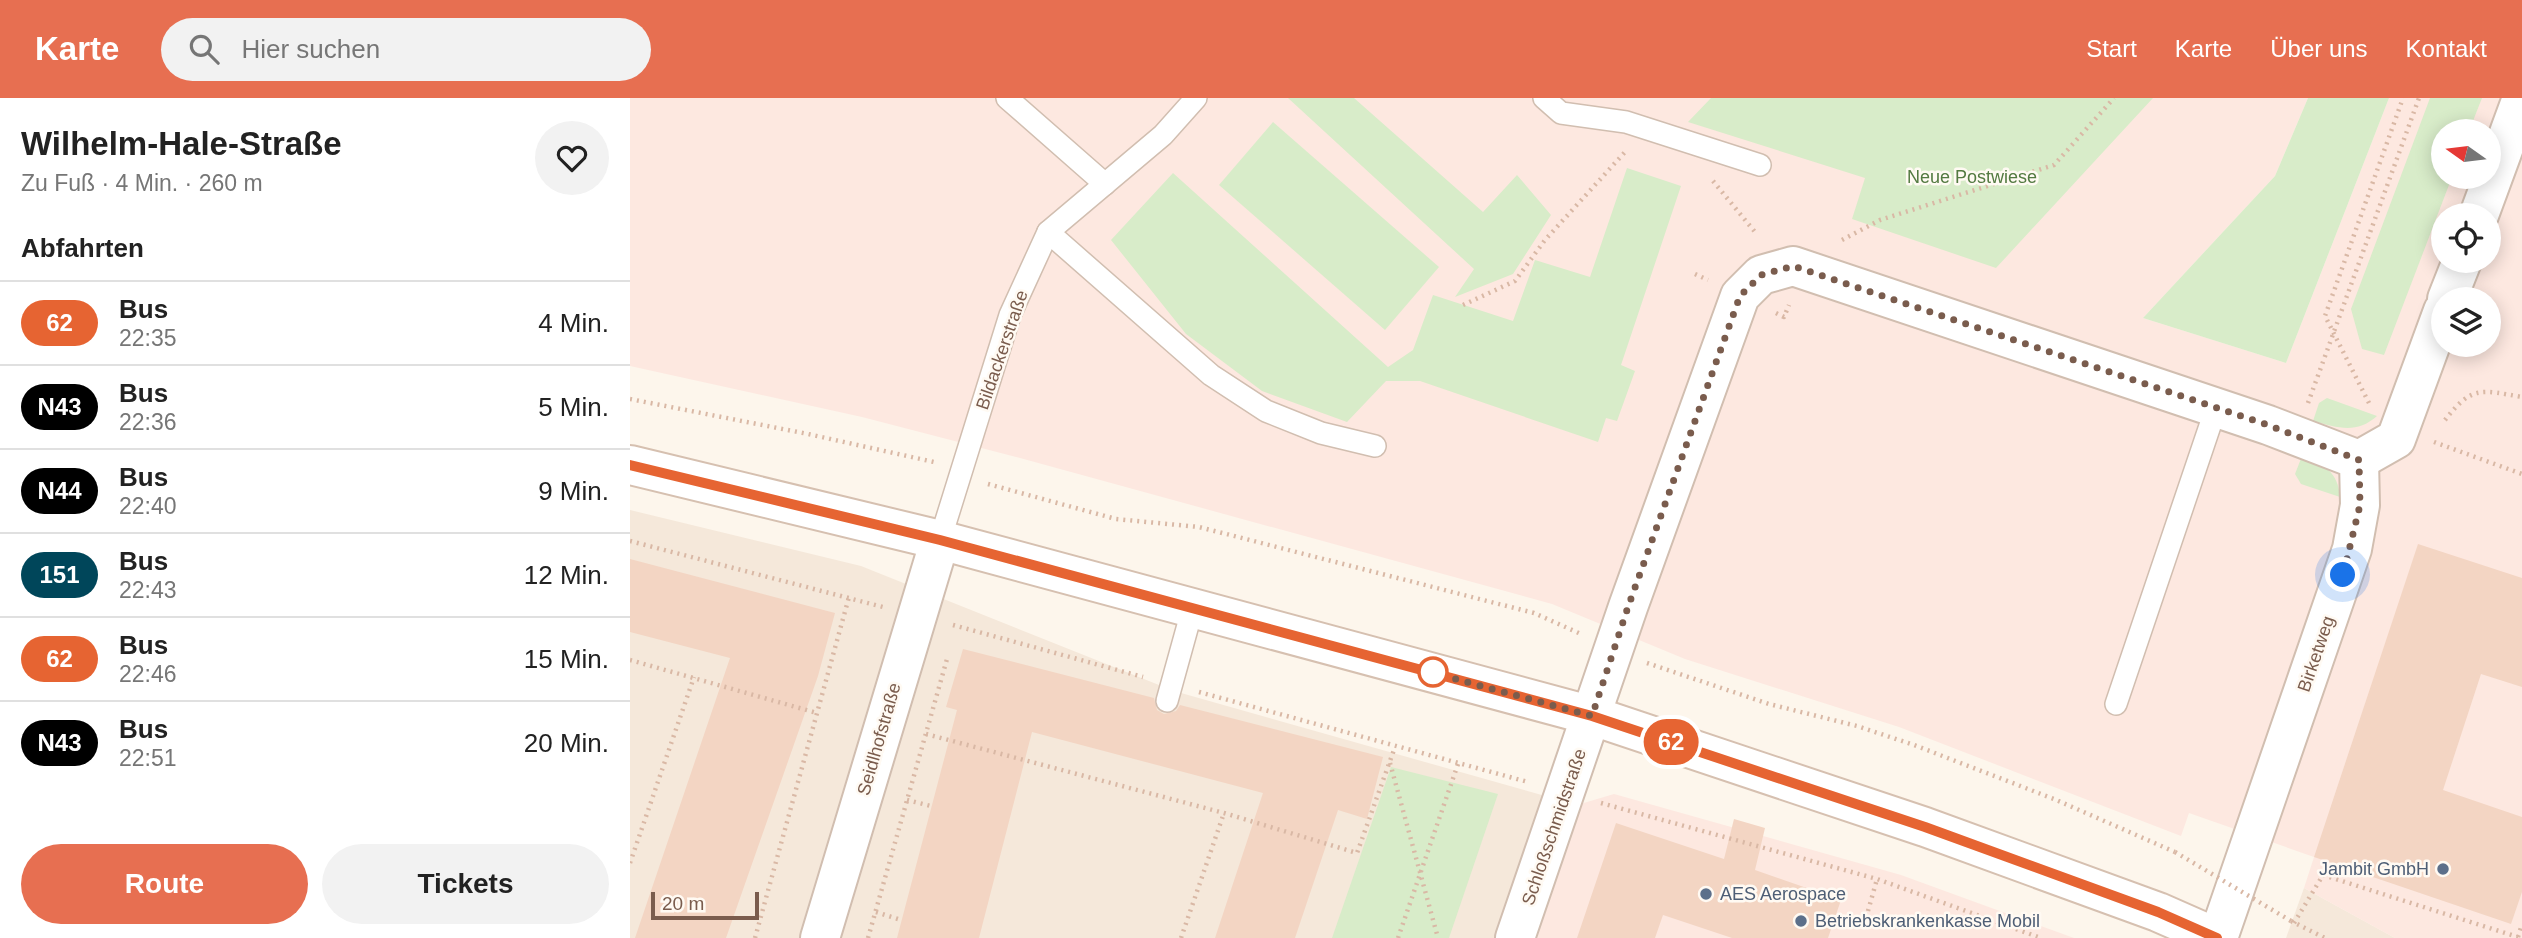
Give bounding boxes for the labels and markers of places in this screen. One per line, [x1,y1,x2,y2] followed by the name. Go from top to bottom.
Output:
[1418,657,1448,687] unlabelled marker
[2319,859,2429,879] place label: Jambit GmbH
[2435,861,2451,877] marker: Jambit GmbH
[1720,884,1846,904] place label: AES Aerospace
[1698,886,1714,902] marker: AES Aerospace
[1815,911,2040,931] place label: Betriebskrankenkasse Mobil
[1793,913,1809,929] marker: Betriebskrankenkasse Mobil

